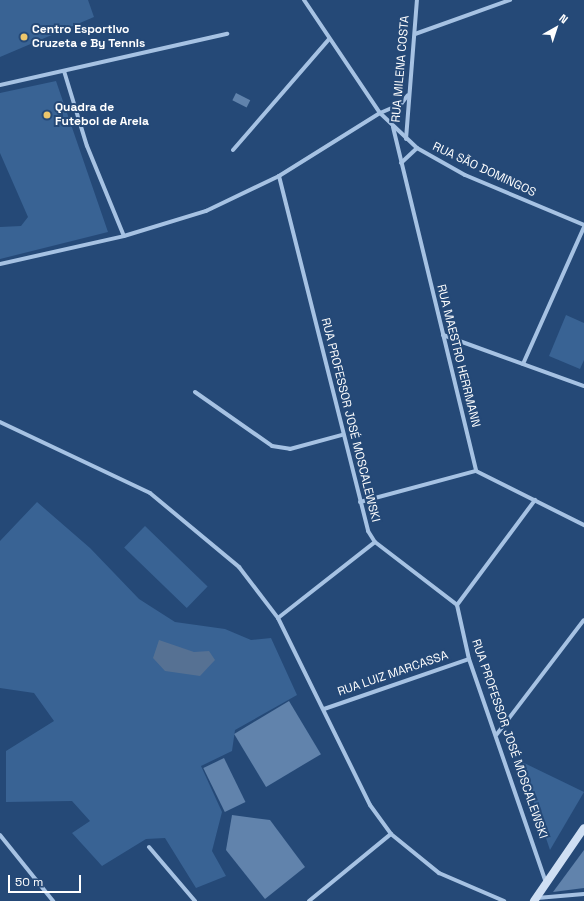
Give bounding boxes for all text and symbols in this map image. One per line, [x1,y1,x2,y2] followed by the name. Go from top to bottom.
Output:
[536,8,576,48] north arrow
[556,11,571,26] text: N
[389,15,413,123] street label: RUA MILENA COSTA
[32,23,146,51] place label: Centro Esportivo Cruzeta e By Tennis
[19,32,29,42] marker: Centro Esportivo Cruzeta e By Tennis
[55,101,149,129] place label: Quadra de Futebol de Areia
[42,110,52,120] marker: Quadra de Futebol de Areia
[430,140,538,200] street label: RUA SÃO DOMINGOS
[433,283,483,429] street label: RUA MAESTRO HERRMANN
[318,316,382,524] street label: RUA PROFESSOR JOSÉ MOSCALEWSKI
[468,637,550,841] street label: RUA PROFESSOR JOSÉ MOSCALEWSKI
[336,648,450,700] street label: RUA LUIZ MARCASSA
[10,867,83,893] scale bar
[15,874,43,890] text: 50 m

